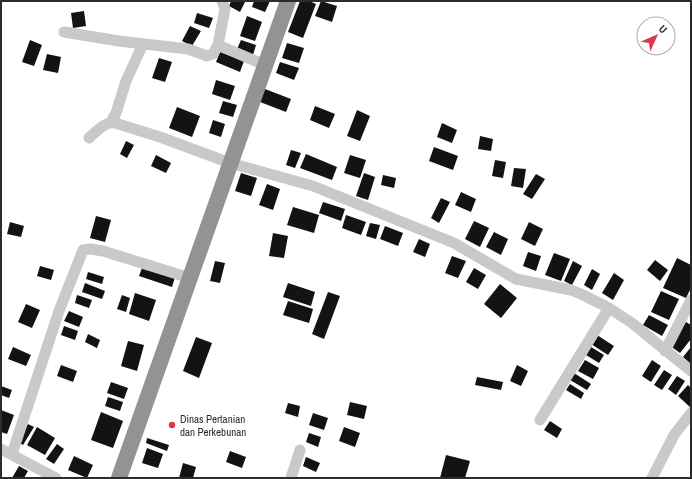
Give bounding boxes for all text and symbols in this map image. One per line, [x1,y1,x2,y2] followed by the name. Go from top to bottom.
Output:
[636,16,676,56] north arrow
[656,22,670,36] text: U
[180,412,246,439] place label: Dinas Pertanian dan Perkebunan
[167,420,177,430] marker: Dinas Pertanian dan Perkebunan

